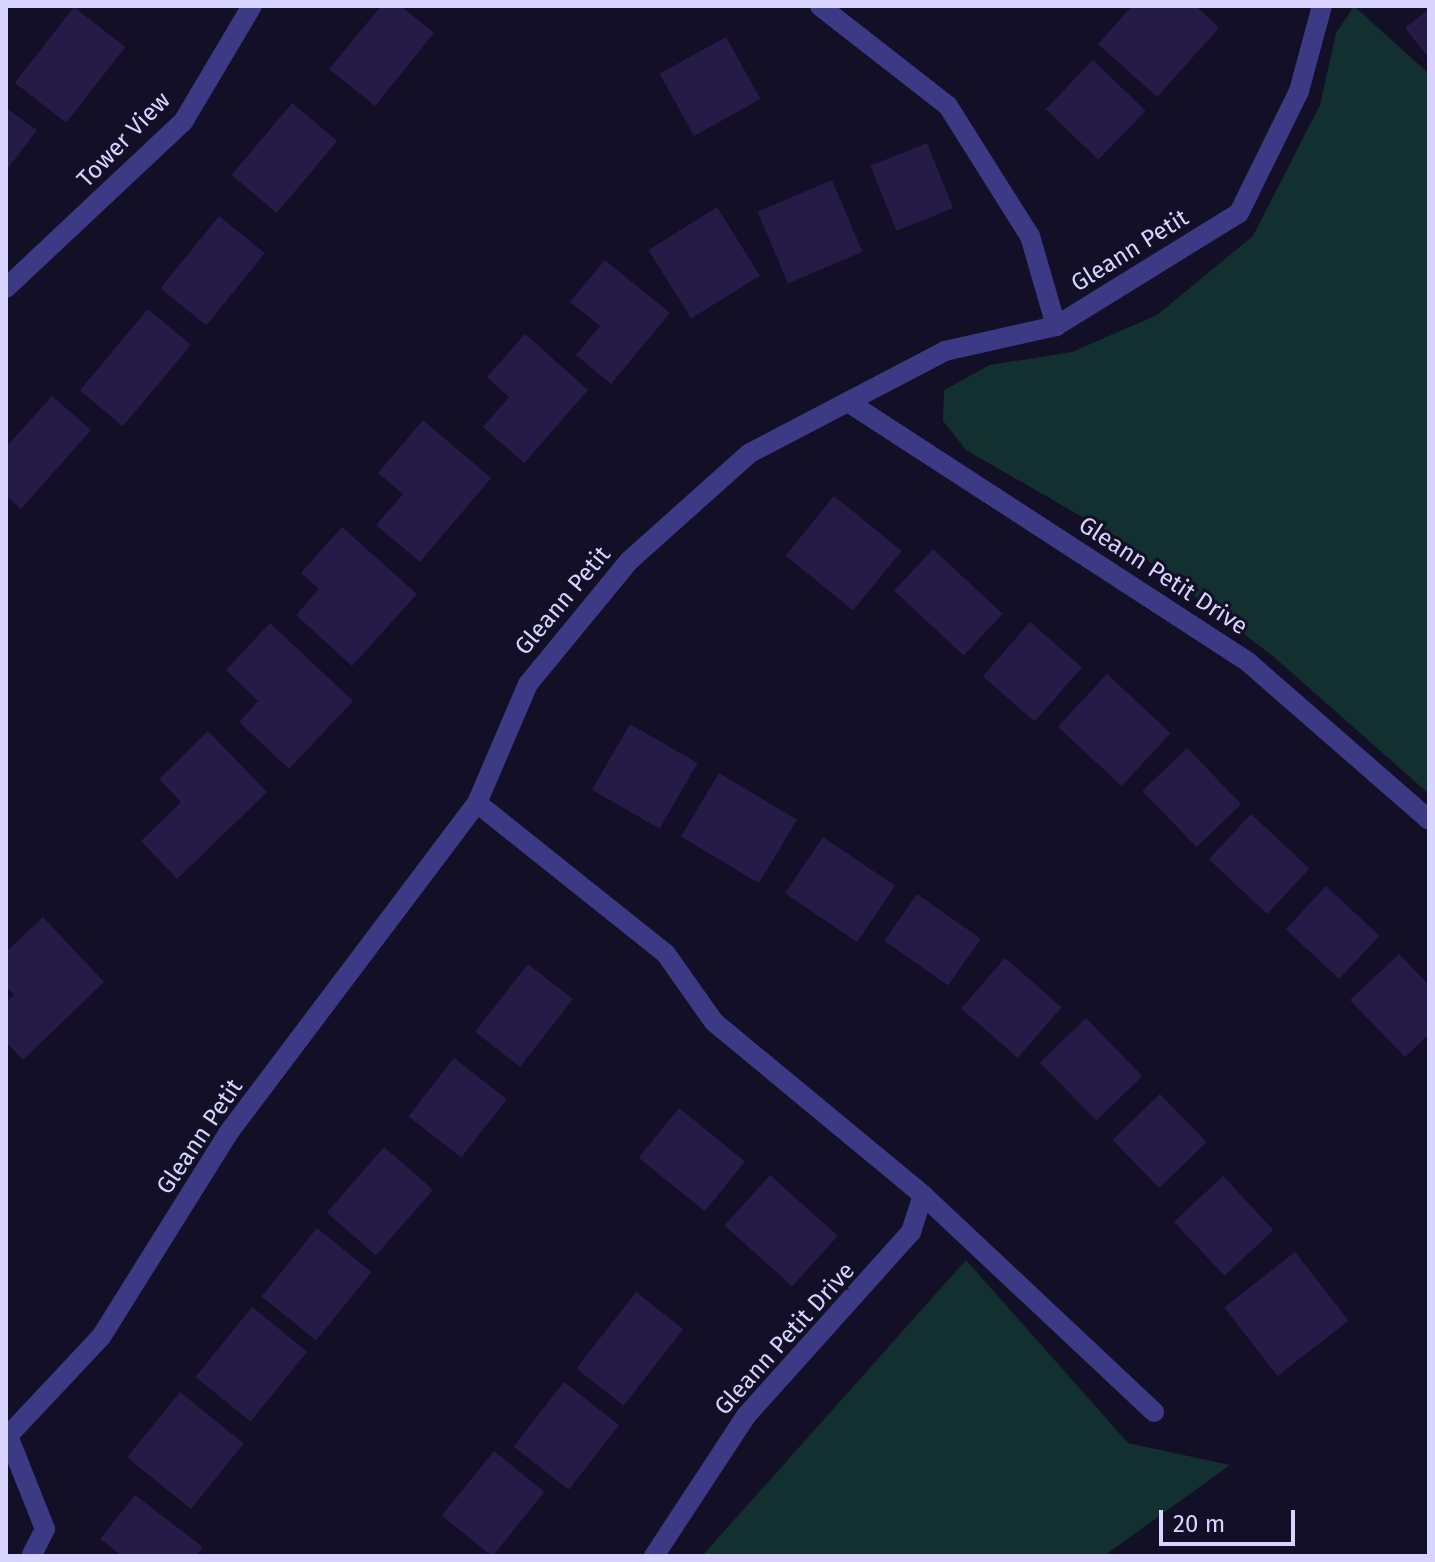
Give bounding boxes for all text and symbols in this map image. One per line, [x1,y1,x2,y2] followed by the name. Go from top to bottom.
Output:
[71,86,177,194] street label: Tower View
[1066,204,1194,298] street label: Gleann Petit
[1073,511,1253,641] street label: Gleann Petit Drive
[509,541,617,661] street label: Gleann Petit
[151,1074,249,1200] street label: Gleann Petit
[709,1257,861,1421] street label: Gleann Petit Drive
[1163,1494,1299,1544] scale bar
[1173,1510,1225,1538] text: 20 m

